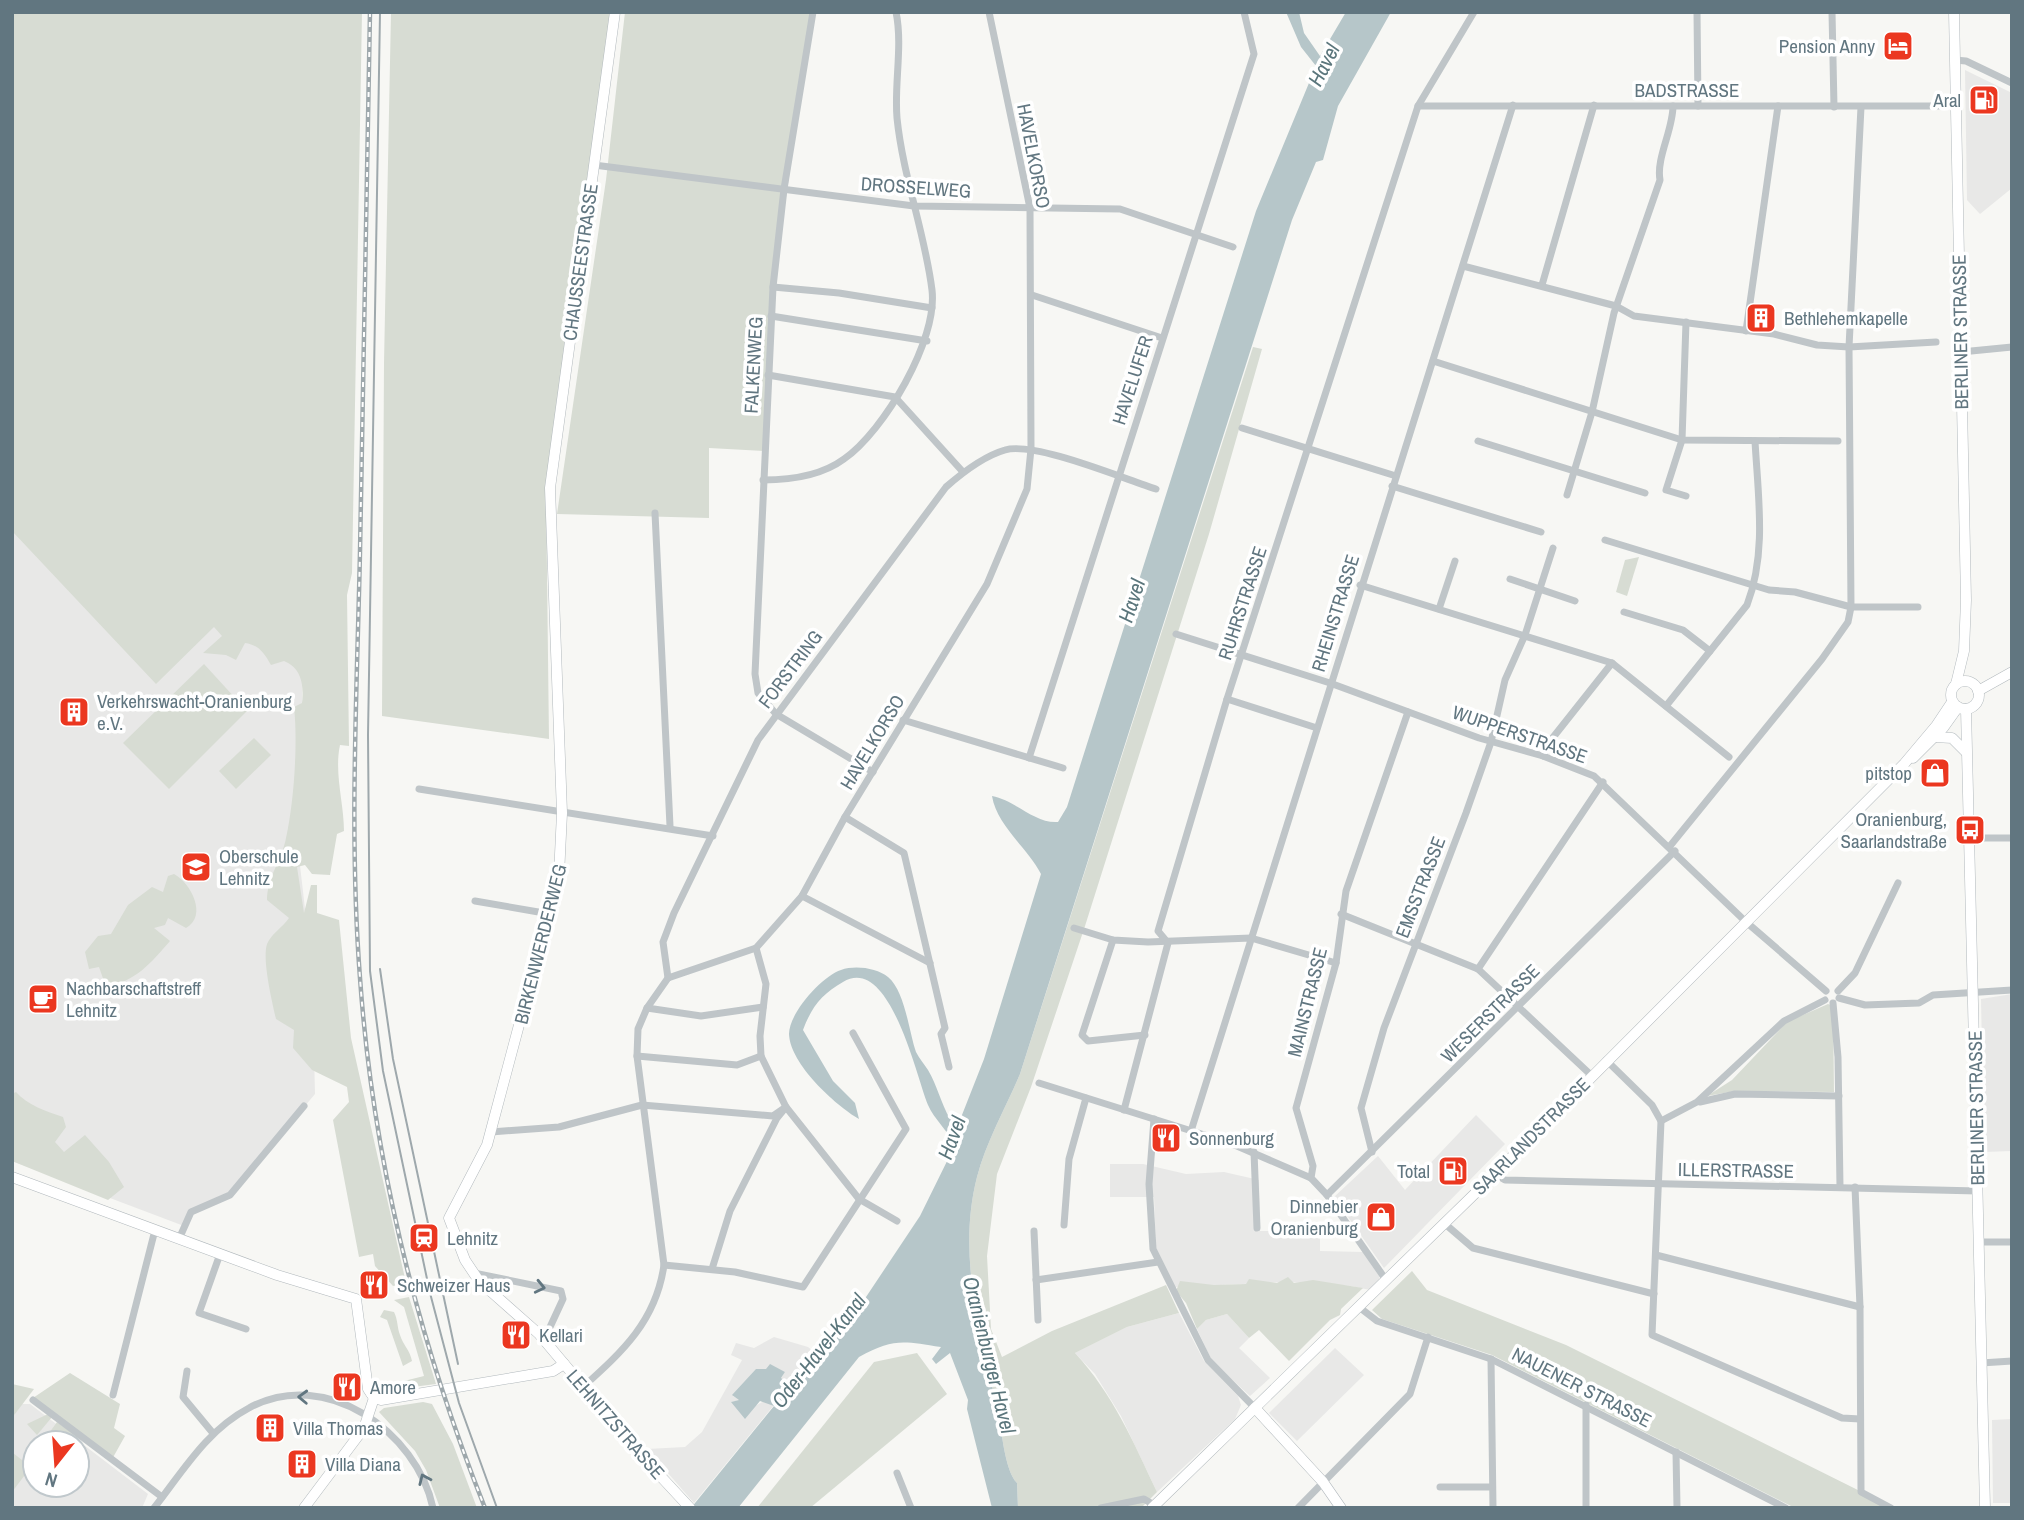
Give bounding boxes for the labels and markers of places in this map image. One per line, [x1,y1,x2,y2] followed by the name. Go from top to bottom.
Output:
[1881,29,1915,63] hotel icon: Pension Anny
[1779,33,1875,59] place label: Pension Anny
[1967,83,2001,117] fuel station icon: Aral
[1932,87,1961,113] place label: Aral
[1744,301,1778,335] building icon: Bethlehemkapelle
[1784,305,1908,331] place label: Bethlehemkapelle
[97,688,292,736] place label: Verkehrswacht-Oranienburg e.V.
[57,695,91,729] building icon: Verkehrswacht-Oranienburg e.V.
[1918,756,1952,790] shop icon: pitstop
[1865,760,1912,786] place label: pitstop
[1840,806,1947,854] place label: Oranienburg, Saarlandstraße
[1953,813,1987,847] bus stop icon: Oranienburg, Saarlandstraße
[219,843,299,891] place label: Oberschule Lehnitz
[179,850,213,884] school or university icon: Oberschule Lehnitz
[66,975,201,1023] place label: Nachbarschaftstreff Lehnitz
[26,982,60,1016] cafe icon: Nachbarschaftstreff Lehnitz
[1149,1121,1183,1155] restaurant icon: Sonnenburg
[1189,1125,1274,1151] place label: Sonnenburg
[1436,1154,1470,1188] fuel station icon: Total
[1397,1158,1430,1184] place label: Total
[1271,1193,1359,1241] place label: Dinnebier Oranienburg
[1364,1200,1398,1234] shop icon: Dinnebier Oranienburg
[407,1221,441,1255] station icon: Lehnitz
[447,1225,498,1251] place label: Lehnitz
[357,1268,391,1302] restaurant icon: Schweizer Haus
[397,1272,511,1298] place label: Schweizer Haus
[499,1318,533,1352] restaurant icon: Kellari
[539,1322,583,1348] place label: Kellari
[330,1370,364,1404] restaurant icon: Amore
[369,1374,416,1400] place label: Amore
[253,1411,287,1445] building icon: Villa Thomas
[293,1415,384,1441] place label: Villa Thomas
[285,1447,319,1481] building icon: Villa Diana
[325,1451,401,1477] place label: Villa Diana

